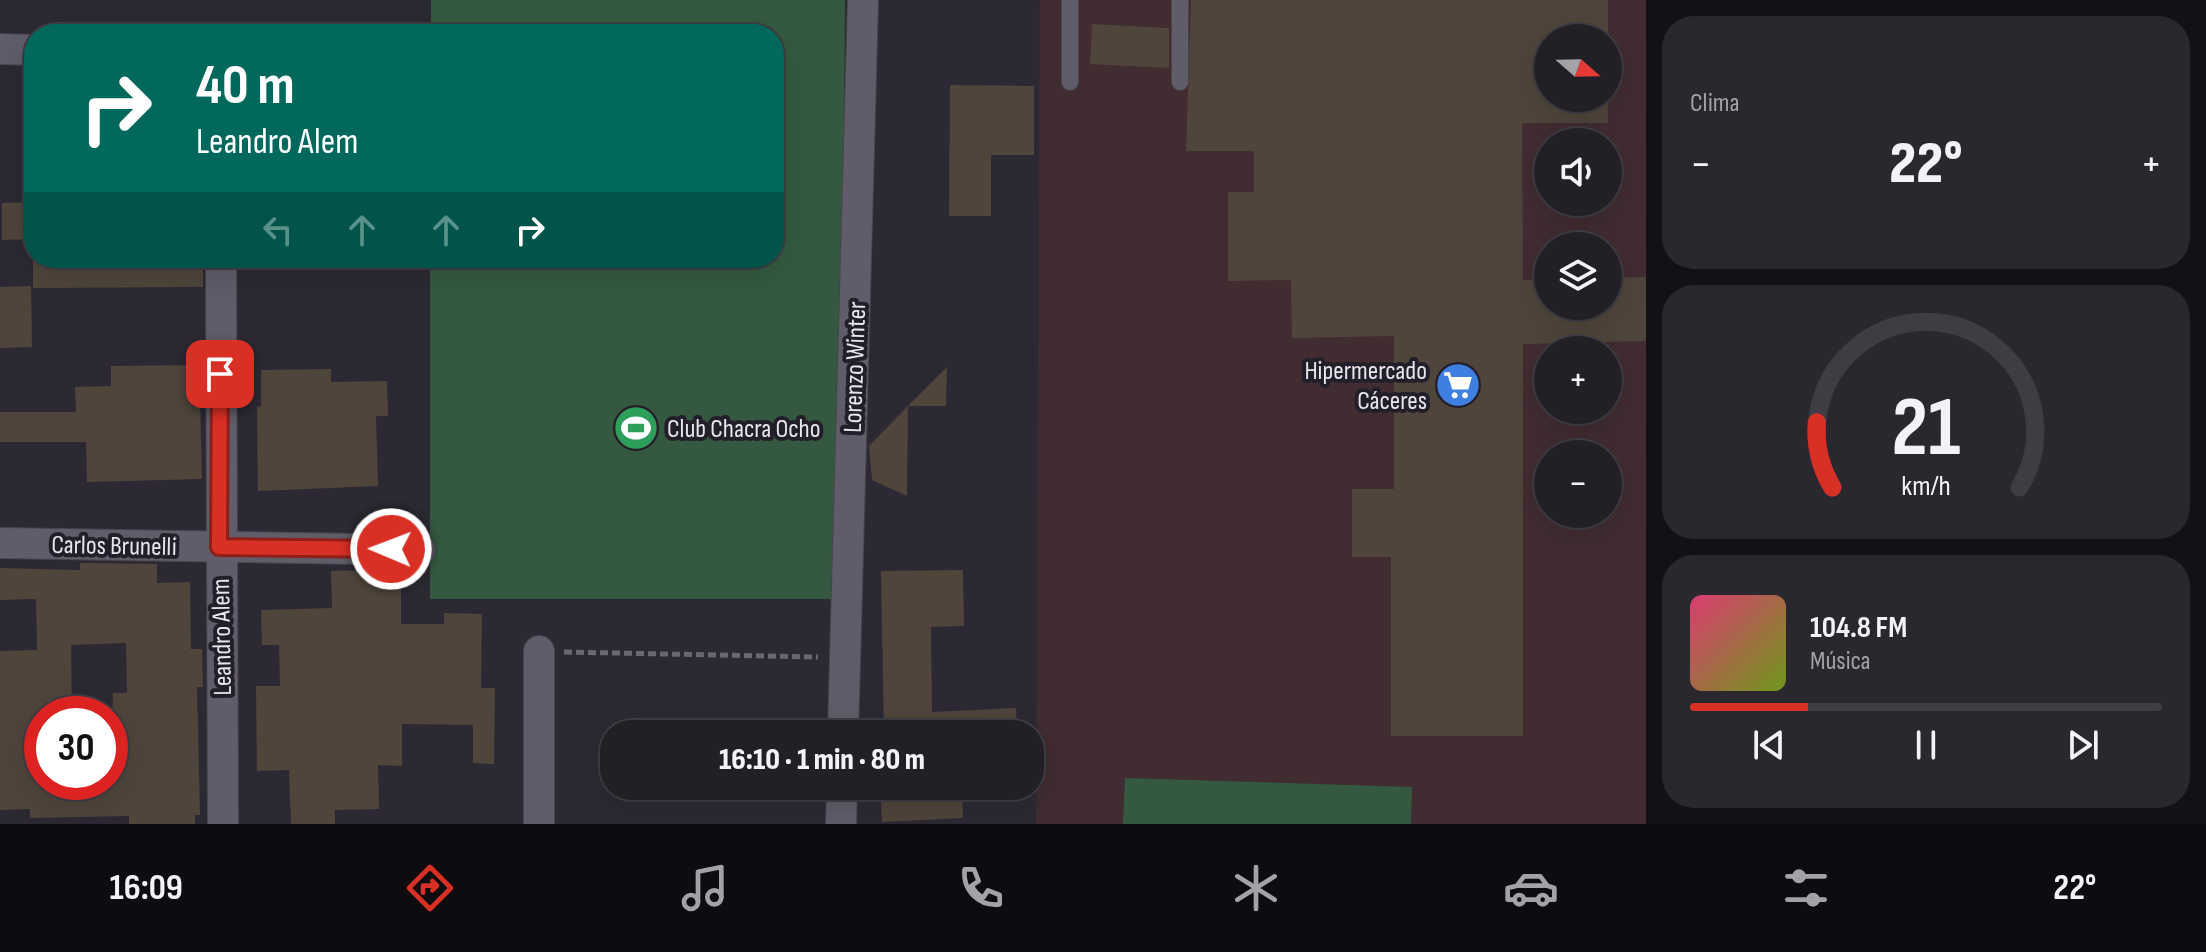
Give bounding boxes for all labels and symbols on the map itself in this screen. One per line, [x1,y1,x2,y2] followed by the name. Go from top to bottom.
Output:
[1534,24,1622,112] north arrow
[838,300,873,433] street label: Lorenzo Winter
[186,340,254,408] pin
[1304,356,1427,417] place label: Hipermercado Cáceres
[1434,361,1482,409] supermarket icon: Hipermercado Cáceres
[612,404,660,452] sports icon: Club Chacra Ocho
[667,414,821,445] place label: Club Chacra Ocho
[349,507,433,591] position arrow
[51,530,177,563] street label: Carlos Brunelli
[206,578,239,696] street label: Leandro Alem
[24,696,128,800] speed limit sign: 30

